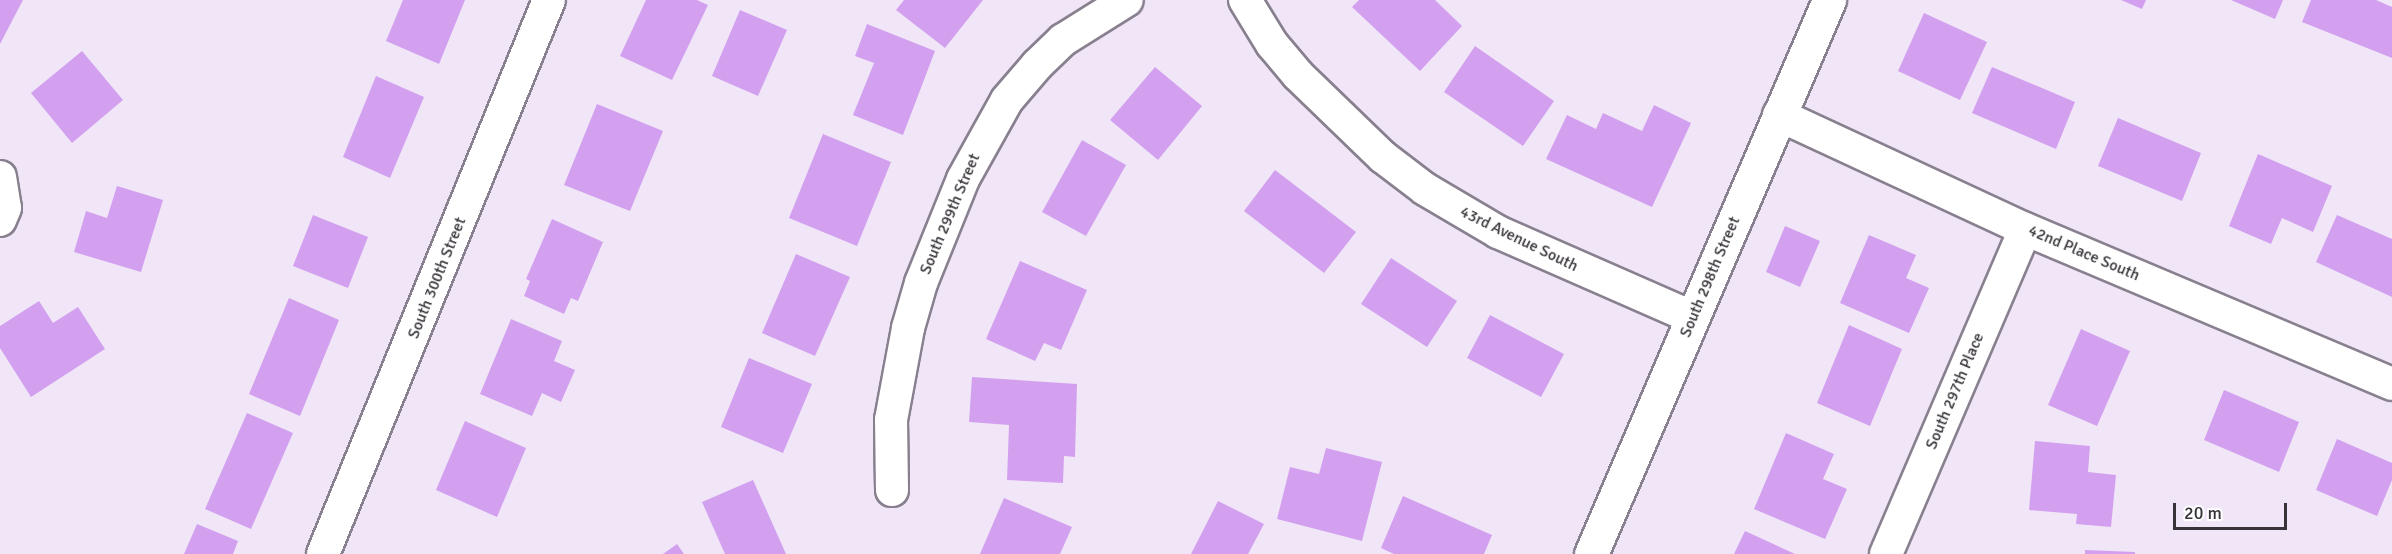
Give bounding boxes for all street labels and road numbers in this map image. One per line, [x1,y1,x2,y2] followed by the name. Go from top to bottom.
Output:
[916,151,984,277] street label: South 299th Street
[1457,202,1581,276] street label: 43rd Avenue South
[404,214,470,342] street label: South 300th Street
[1676,214,1744,340] street label: South 298th Street
[2025,221,2143,285] street label: 42nd Place South
[1922,330,1988,452] street label: South 297th Place

